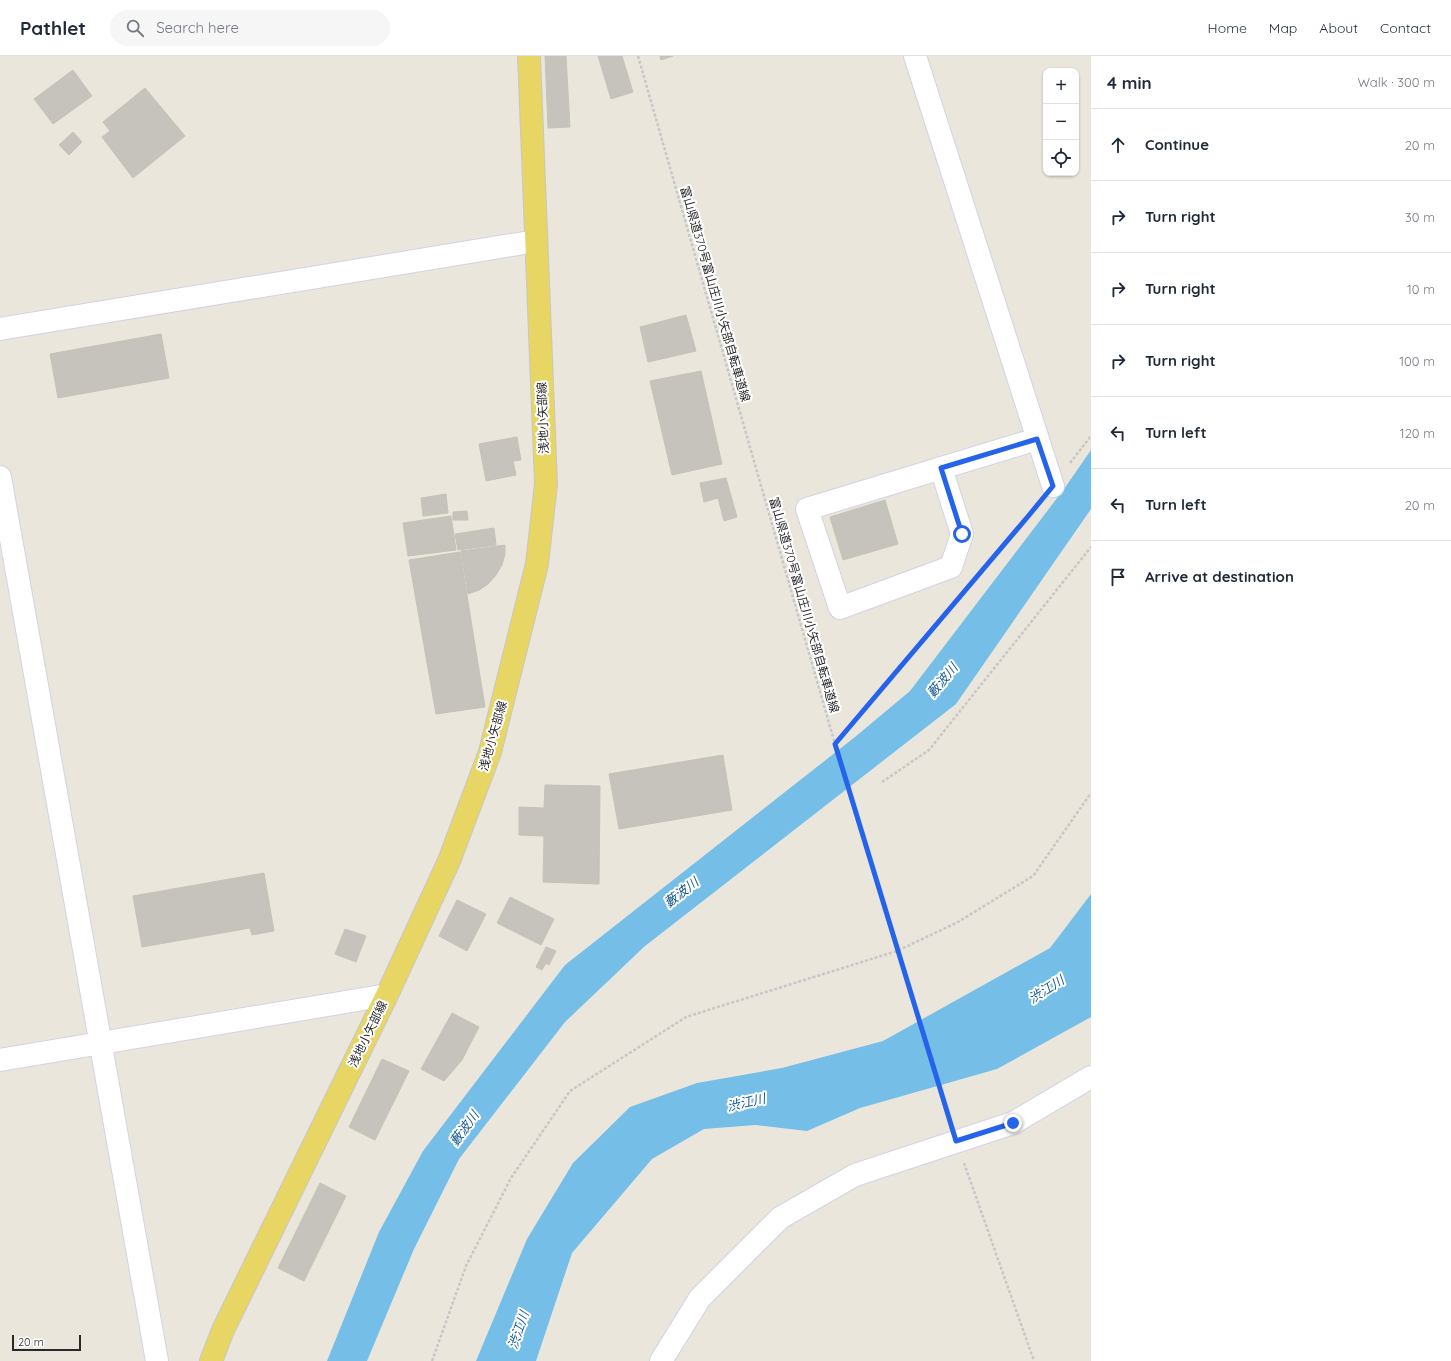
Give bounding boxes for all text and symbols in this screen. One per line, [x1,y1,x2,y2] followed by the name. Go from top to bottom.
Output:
[110,10,390,46] search box
[20,16,86,40] text: Pathlet
[124,17,146,39] icon: search
[156,18,239,37] text: Search here
[1208,19,1247,37] text: Home
[1269,19,1297,37] text: Map
[1319,19,1358,37] text: About
[1380,19,1431,37] text: Contact
[1043,68,1079,176] map controls
[1043,68,1079,104] button: +
[1107,72,1152,93] text: 4 min
[1357,74,1435,90] text: Walk · 300 m
[1043,104,1079,140] button: −
[1107,134,1129,156] icon: ahead
[1145,135,1209,154] text: Continue
[1405,137,1435,153] text: 20 m
[1043,140,1079,176] button: locate
[677,184,754,403] street label: 富山県道370号富山庄川小矢部自転車道線
[1107,206,1129,228] icon: right
[1145,207,1216,226] text: Turn right
[1405,209,1435,225] text: 30 m
[1107,278,1129,300] icon: right
[1145,279,1216,298] text: Turn right
[1407,281,1435,297] text: 10 m
[1107,350,1129,372] icon: right
[1145,351,1216,370] text: Turn right
[1399,353,1435,369] text: 100 m
[534,382,551,454] street label: 浅地小矢部線
[1107,422,1129,444] icon: left
[1145,423,1207,442] text: Turn left
[1400,425,1435,441] text: 120 m
[1107,494,1129,516] icon: left
[766,495,843,714] street label: 富山県道370号富山庄川小矢部自転車道線
[1145,495,1207,514] text: Turn left
[1405,497,1435,513] text: 20 m
[953,525,971,543] route start
[1107,566,1129,588] icon: arrive
[1145,567,1294,586] text: Arrive at destination
[923,658,962,700] water label: 藪波川
[475,699,510,773] street label: 浅地小矢部線
[661,872,703,910] water label: 藪波川
[1025,971,1068,1006] water label: 渋江川
[345,998,390,1069] street label: 浅地小矢部線
[725,1089,769,1114] water label: 渋江川
[446,1106,483,1148] water label: 藪波川
[1004,1114,1022,1132] route end
[504,1307,533,1351] water label: 渋江川
[12,1333,81,1352] scale bar
[18,1335,44,1349] text: 20 m

